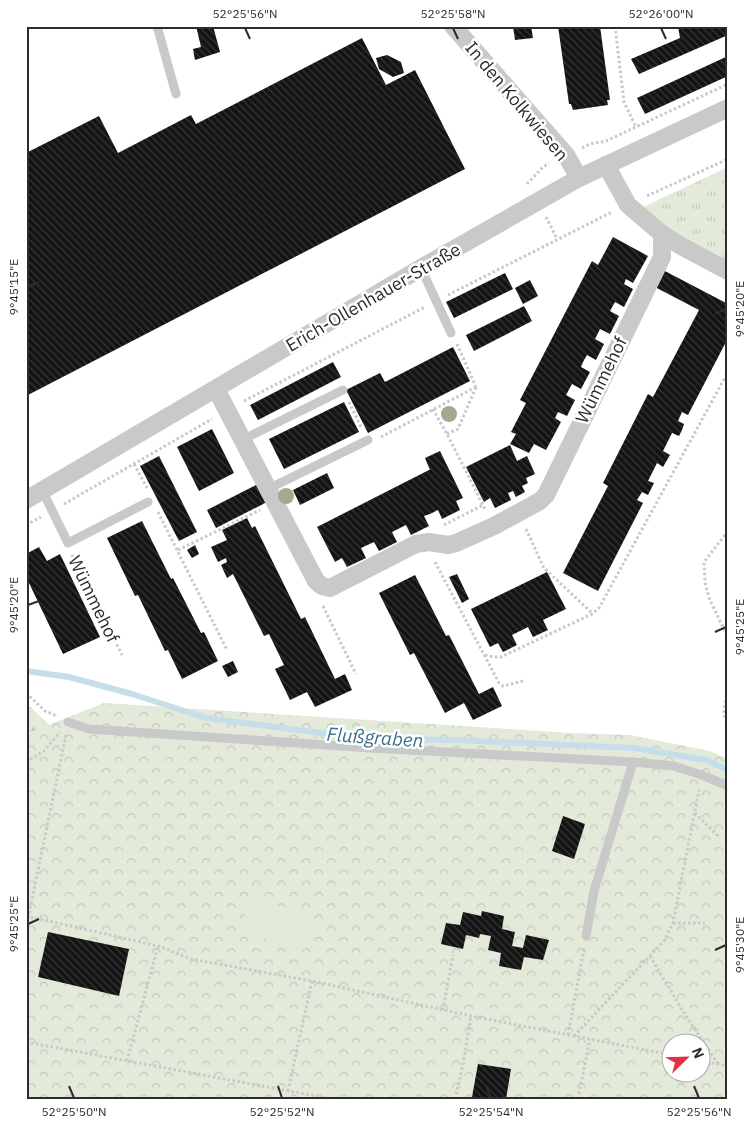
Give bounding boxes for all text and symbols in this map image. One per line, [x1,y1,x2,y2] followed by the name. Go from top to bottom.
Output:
[212,6,278,21] text: 52°25'56"N
[420,6,486,21] text: 52°25'58"N
[628,6,694,21] text: 52°26'00"N
[460,37,574,165] street label: In den Kolkwiesen
[281,237,465,357] street label: Erich-Ollenhauer-Straße
[6,259,21,315] text: 9°45'15"E
[732,281,747,337] text: 9°45'20"E
[570,333,632,427] street label: Wümmehof
[63,552,125,646] street label: Wümmehof
[6,577,21,633] text: 9°45'20"E
[732,599,747,655] text: 9°45'25"E
[326,722,424,752] water label: Flußgraben
[6,896,21,952] text: 9°45'25"E
[732,917,747,973] text: 9°45'30"E
[662,1032,712,1082] north arrow
[688,1045,708,1061] text: N
[41,1104,107,1119] text: 52°25'50"N
[249,1104,315,1119] text: 52°25'52"N
[458,1104,524,1119] text: 52°25'54"N
[666,1104,732,1119] text: 52°25'56"N

